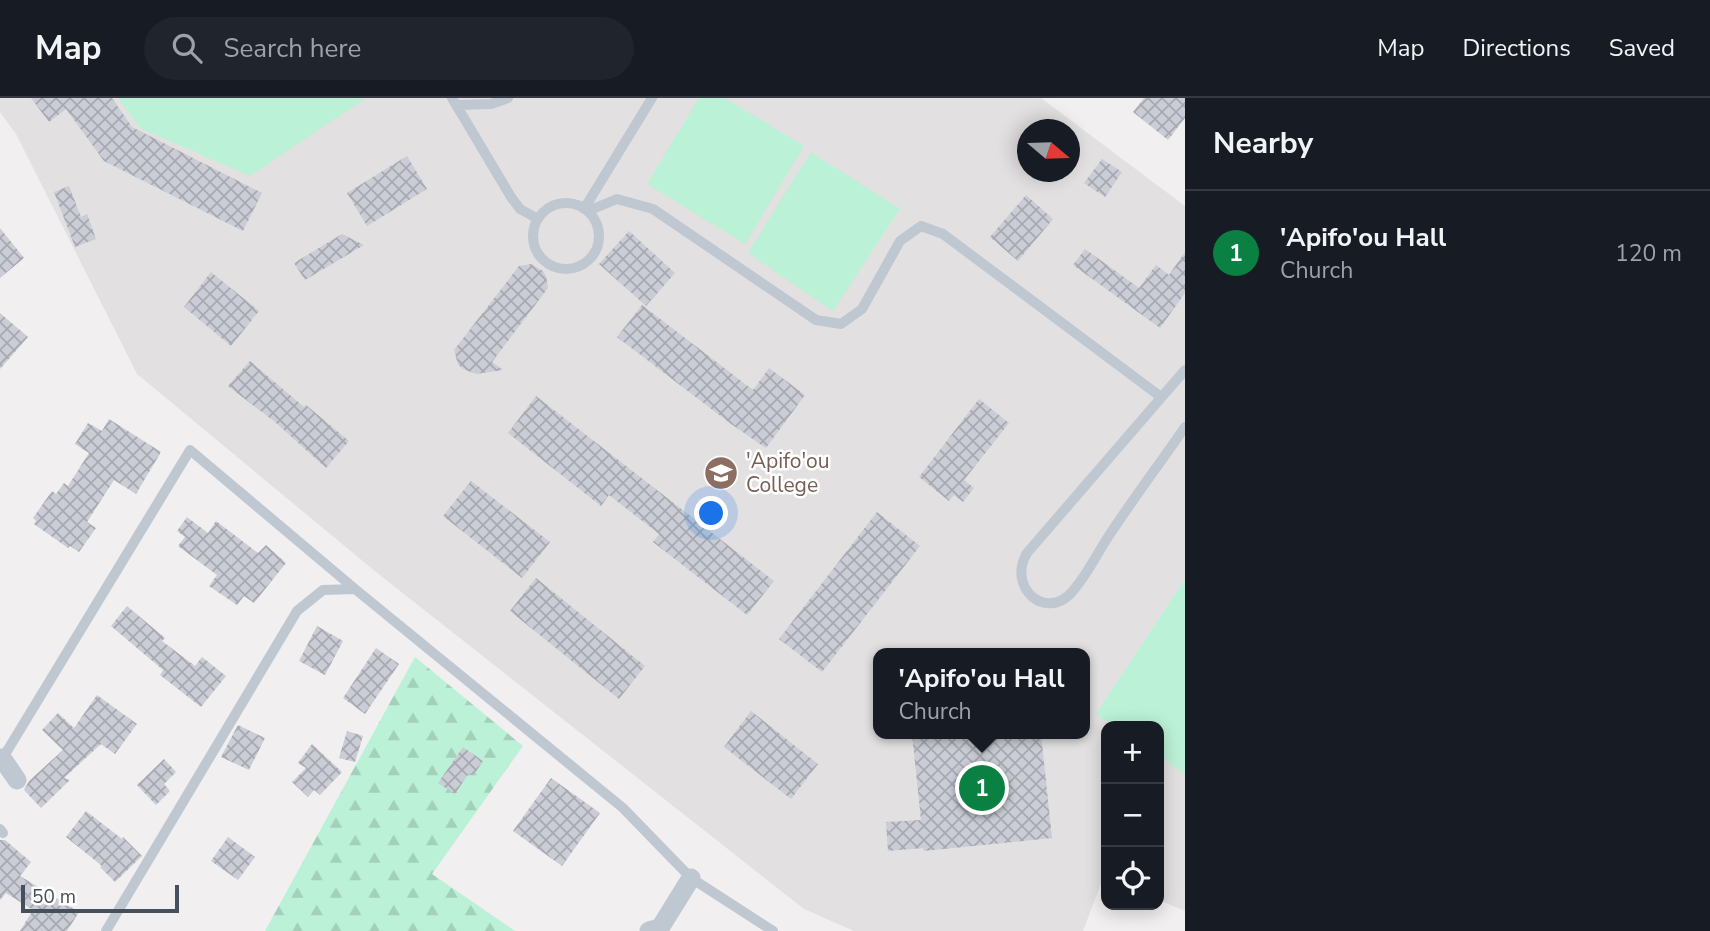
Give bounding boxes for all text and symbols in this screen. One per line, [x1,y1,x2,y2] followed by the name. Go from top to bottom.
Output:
[144,17,634,80] search box
[35,26,102,71] text: Map
[168,29,206,67] icon: search
[224,31,361,66] text: Search here
[1377,32,1424,64] text: Map
[1462,32,1571,64] text: Directions
[1609,32,1675,64] text: Saved
[1017,119,1080,182] north arrow
[1213,123,1313,164] text: Nearby
[1280,220,1446,255] text: 'Apifo'ou Hall
[1229,238,1243,269] text: 1
[1615,238,1682,269] text: 120 m
[1280,255,1353,286] text: Church
[746,447,830,499] place label: 'Apifo'ou College
[702,454,740,492] school or university icon: 'Apifo'ou College
[694,496,728,530] your location
[873,648,1090,739] popup
[898,661,1065,696] text: 'Apifo'ou Hall
[898,696,972,727] text: Church
[1101,721,1164,910] map controls
[1101,721,1164,784] button: +
[959,762,1005,814] pin: 1
[1101,784,1164,847] button: −
[1101,847,1164,910] button: locate
[21,882,178,914] scale bar
[32,884,76,910] text: 50 m

